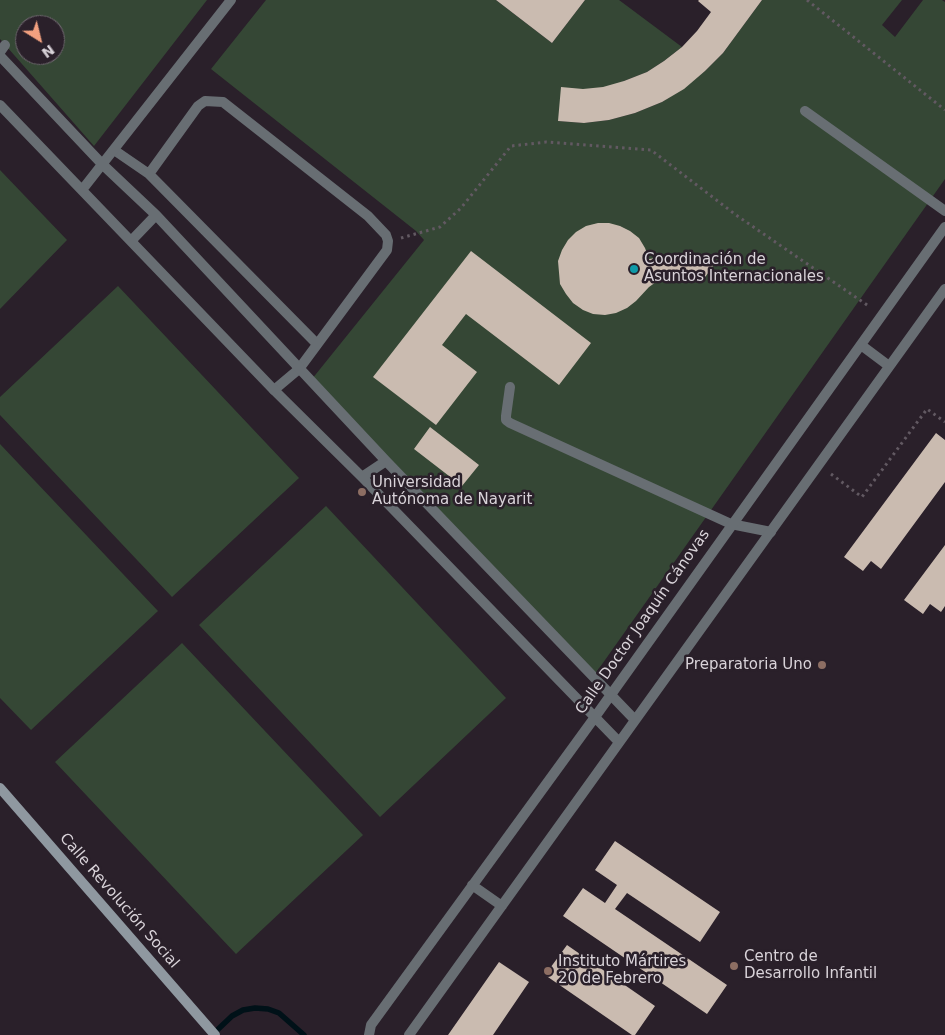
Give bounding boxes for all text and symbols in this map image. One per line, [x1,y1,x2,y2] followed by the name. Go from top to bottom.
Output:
[15,15,65,65] north arrow
[39,41,58,61] text: N
[644,251,824,286] place label: Coordinación de Asuntos Internacionales
[628,263,640,275] marker: Coordinación de Asuntos Internacionales
[372,474,532,509] place label: Universidad Autónoma de Nayarit
[356,486,368,498] marker: Universidad Autónoma de Nayarit
[572,526,714,718] street label: Calle Doctor Joaquín Cánovas
[685,656,812,674] place label: Preparatoria Uno
[816,659,828,671] marker: Preparatoria Uno
[55,830,183,972] street label: Calle Revolución Social
[744,948,877,983] place label: Centro de Desarrollo Infantil
[558,953,686,988] place label: Instituto Mártires 20 de Febrero
[728,960,740,972] marker: Centro de Desarrollo Infantil
[542,965,554,977] marker: Instituto Mártires 20 de Febrero

